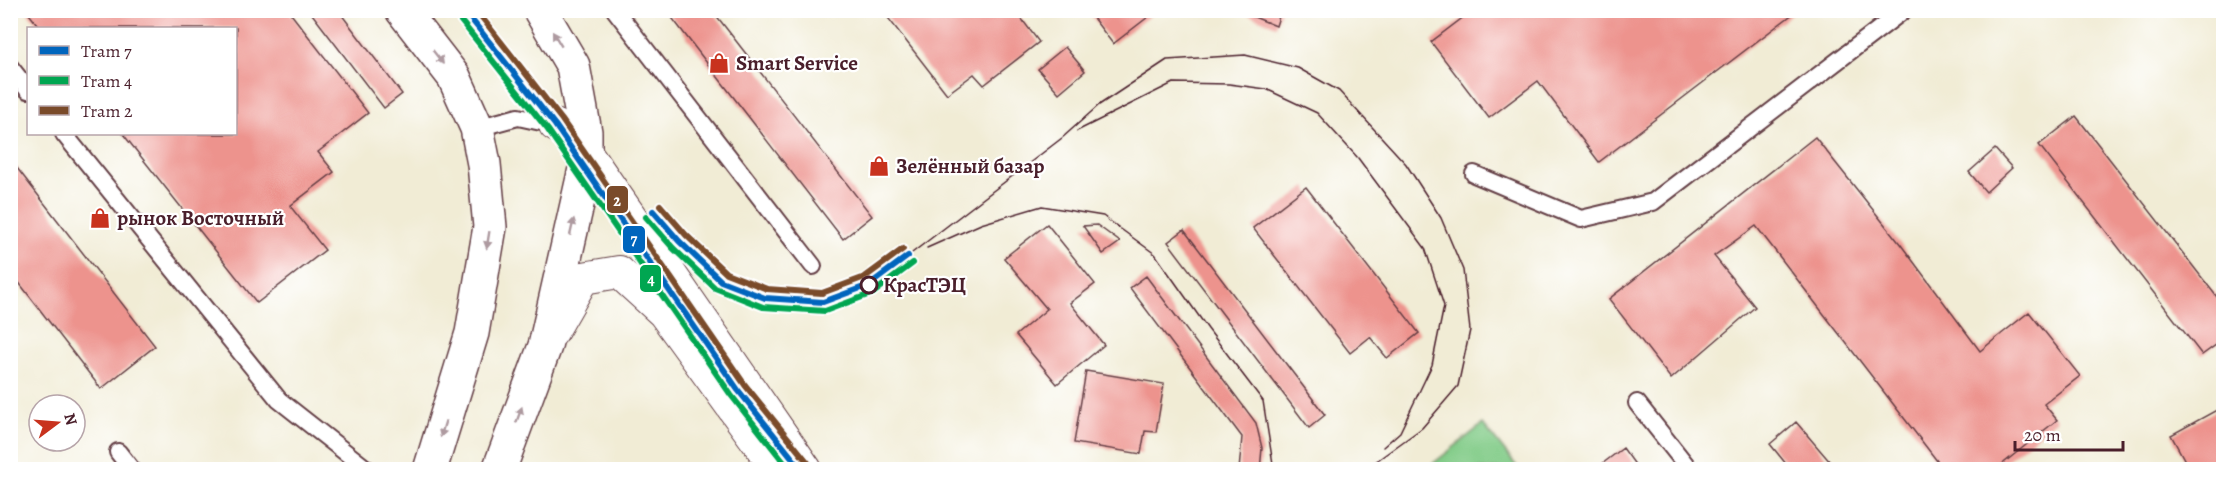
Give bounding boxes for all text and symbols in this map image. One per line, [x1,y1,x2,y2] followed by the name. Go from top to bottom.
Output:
[27,27,237,135] legend
[552,31,563,47] one-way arrow
[81,39,132,63] text: Tram 7
[432,49,444,64] one-way arrow
[736,49,858,77] place label: Smart Service
[707,51,731,75] shop icon: Smart Service
[81,69,132,93] text: Tram 4
[81,99,133,123] text: Tram 2
[896,152,1045,180] place label: Зелённый базар
[867,154,891,178] shop icon: Зелённый базар
[606,185,629,214] line badge: 2
[613,190,621,212] text: 2
[117,204,284,232] place label: рынок Восточный
[88,206,112,230] shop icon: рынок Восточный
[567,218,577,237] one-way arrow
[622,225,646,254] line badge: 7
[631,229,638,251] text: 7
[483,230,492,249] one-way arrow
[639,264,662,293] line badge: 4
[647,269,655,291] text: 4
[883,271,966,299] place label: КрасТЭЦ
[860,276,878,294] marker: КрасТЭЦ
[27,393,87,453] north arrow
[515,406,524,424] one-way arrow
[58,411,83,428] text: N
[2015,414,2123,452] scale bar
[438,420,447,438] one-way arrow
[2024,423,2061,447] text: 20 m

